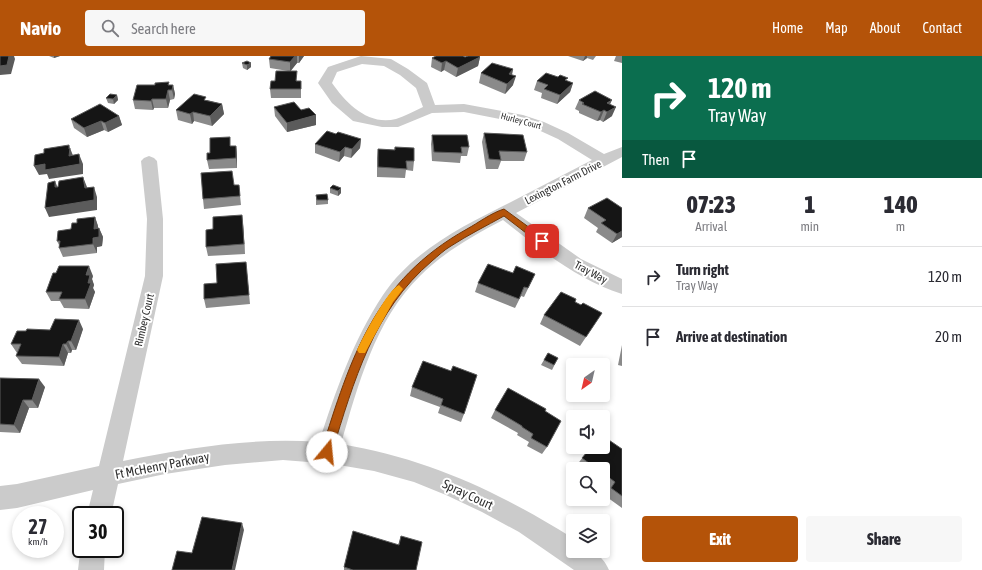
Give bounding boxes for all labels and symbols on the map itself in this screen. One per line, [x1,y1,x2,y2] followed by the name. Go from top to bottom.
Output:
[500,111,543,131] street label: Hurley Court
[523,157,603,207] street label: Lexington Farm Drive
[525,224,559,258] pin
[572,258,610,286] street label: Tray Way
[132,292,156,348] street label: Rimbey Court
[566,358,610,402] north arrow
[306,431,348,473] position arrow
[114,449,211,482] street label: Ft McHenry Parkway
[440,476,496,513] street label: Spray Court
[72,506,124,558] speed limit sign: 30

